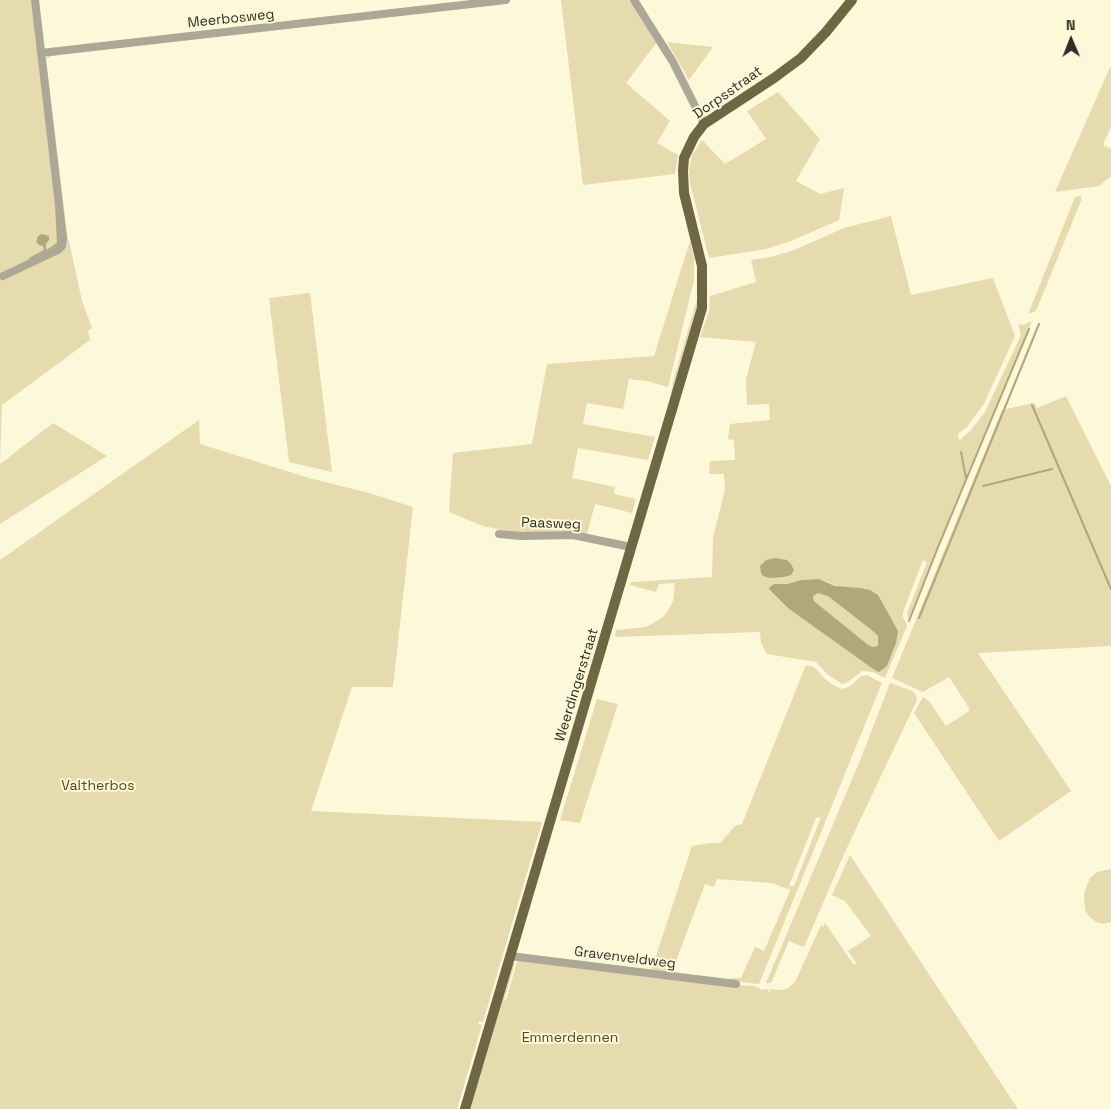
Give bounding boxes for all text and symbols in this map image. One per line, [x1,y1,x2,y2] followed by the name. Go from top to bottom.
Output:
[187,6,275,32] street label: Meerbosweg
[1046,15,1096,65] north arrow
[1066,16,1076,34] text: N
[690,63,766,123] street label: Dorpsstraat
[521,515,581,533] street label: Paasweg
[552,626,602,744] street label: Weerdingerstraat
[61,778,135,794] park label: Valtherbos
[573,943,677,973] street label: Gravenveldweg
[522,1030,618,1046] park label: Emmerdennen

